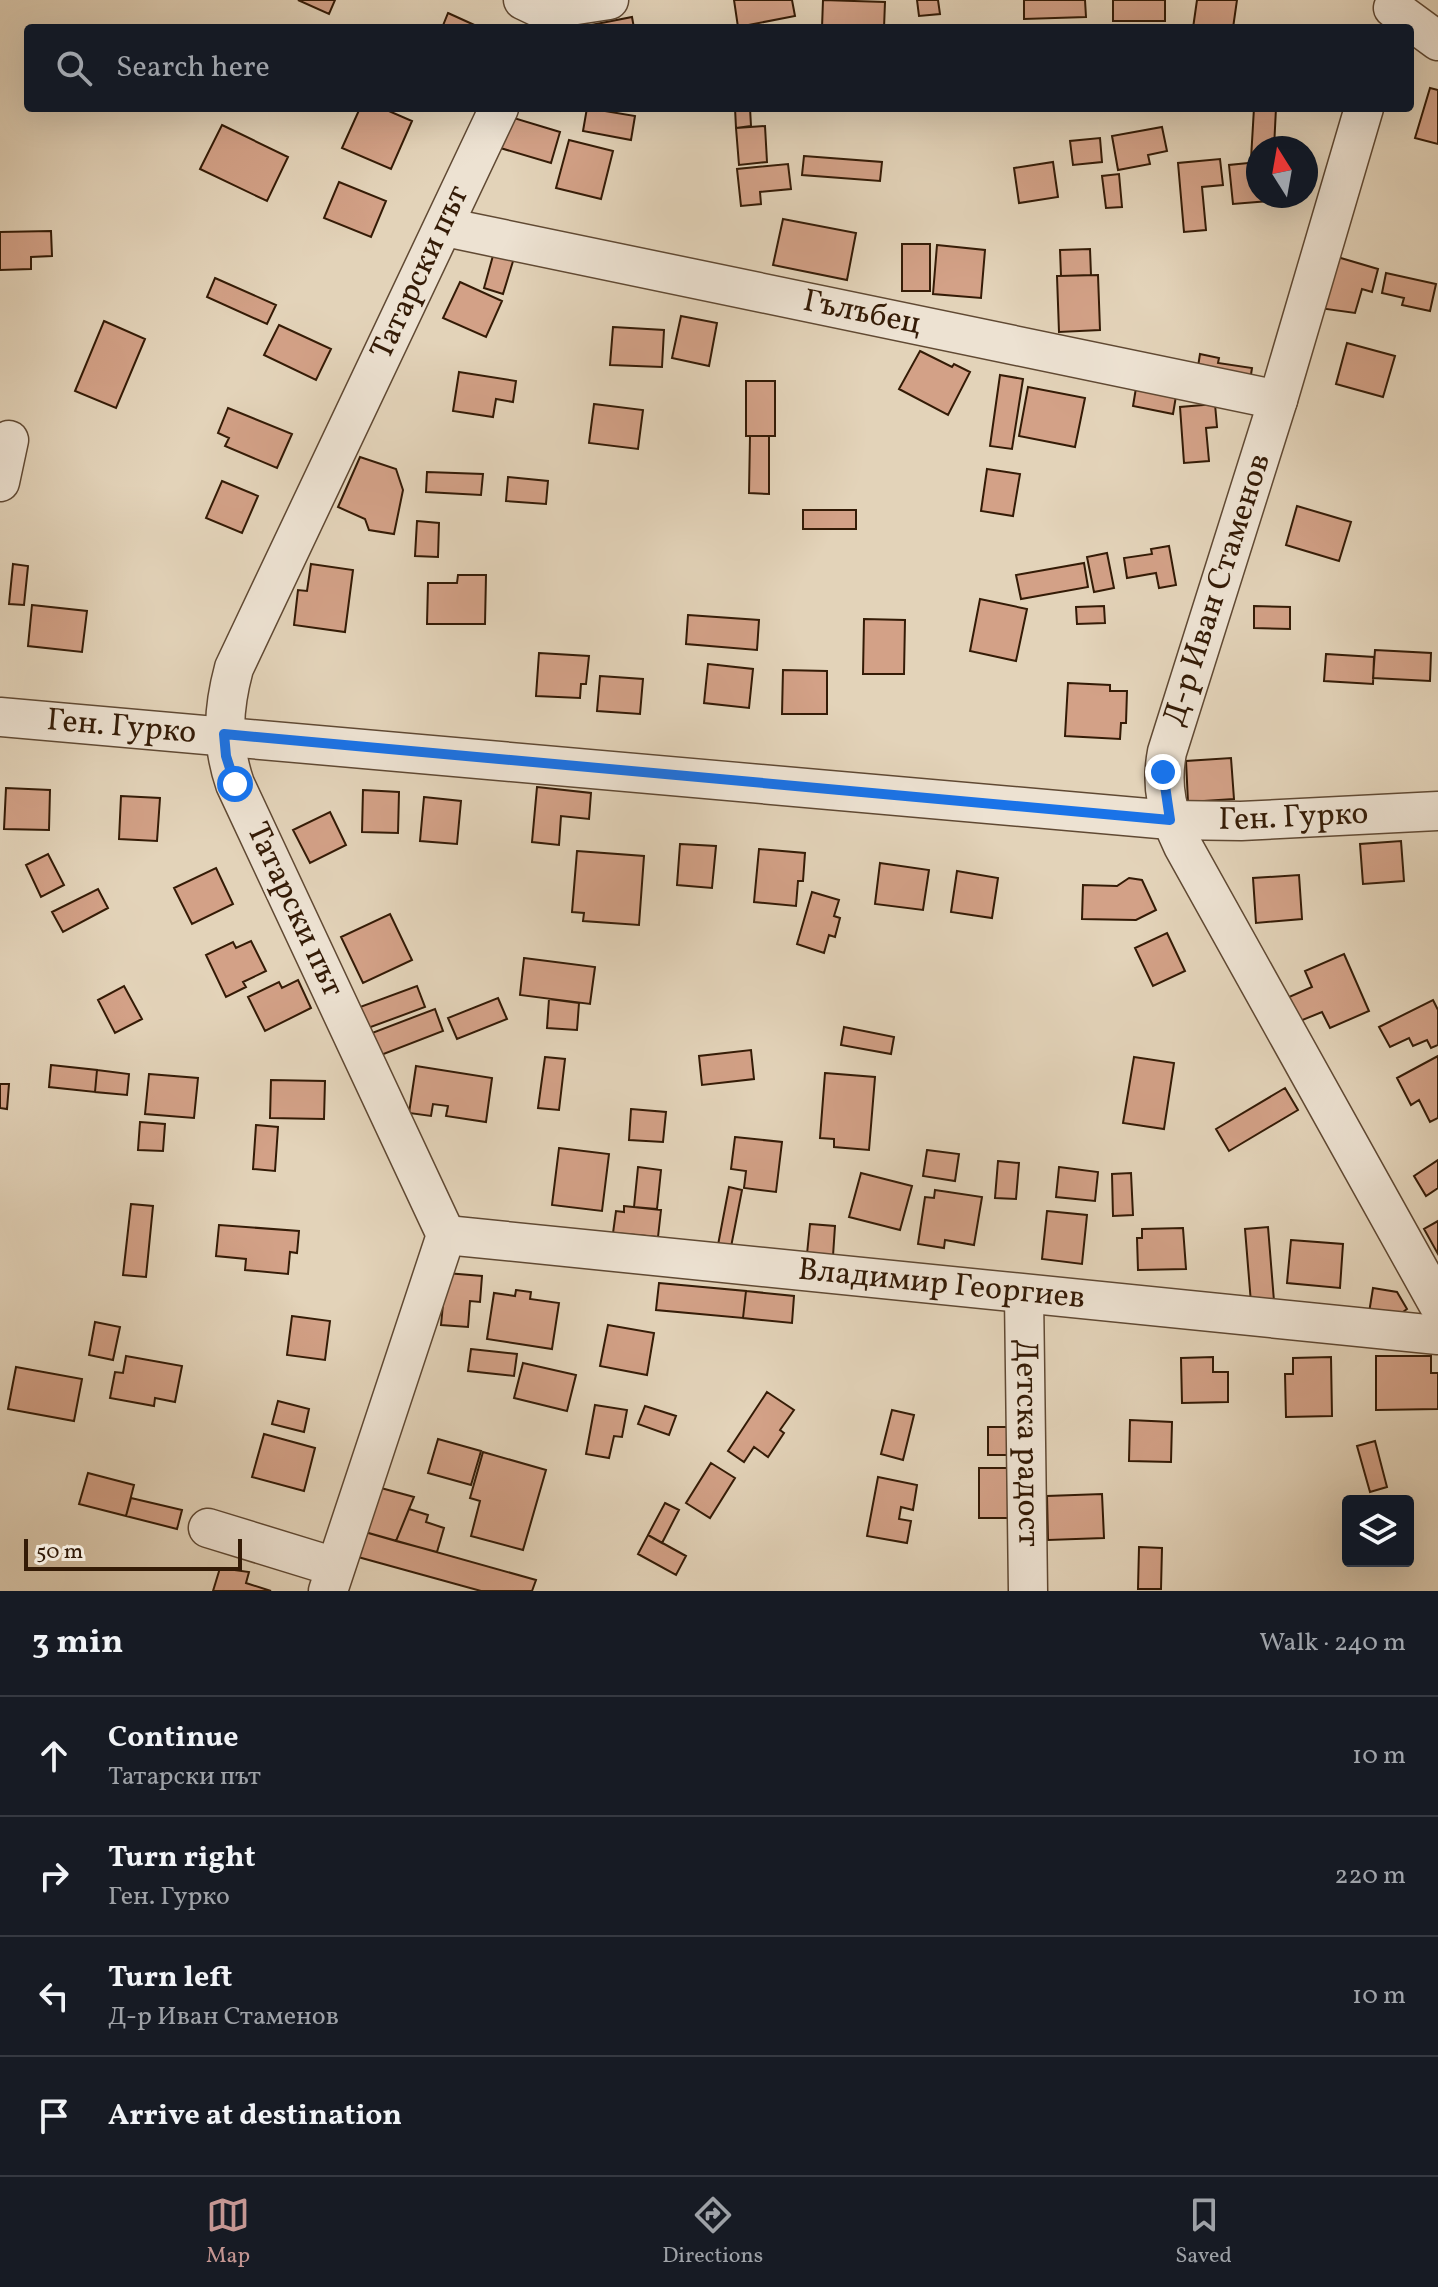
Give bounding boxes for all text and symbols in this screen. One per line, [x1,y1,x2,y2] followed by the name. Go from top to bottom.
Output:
[24,24,1414,112] search box
[52,46,96,90] icon: search
[116,47,270,89] text: Search here
[1246,136,1318,208] north arrow
[361,178,481,367] street label: Татарски път
[799,280,925,347] street label: Гълъбец
[1153,448,1283,732] street label: Д-р Иван Стаменов
[45,699,198,756] street label: Ген. Гурко
[1145,754,1181,790] route end
[217,766,253,802] route start
[1218,793,1369,843] street label: Ген. Гурко
[234,815,354,1005] street label: Татарски път
[796,1249,1087,1321] street label: Владимир Георгиев
[1003,1339,1049,1547] street label: Детска радост
[1342,1495,1414,1567] map controls
[1342,1495,1414,1567] button: layers
[24,1535,242,1571] scale bar
[36,1537,83,1568] text: 50 m
[32,1620,123,1667] text: 3 min
[1259,1625,1406,1661] text: Walk · 240 m
[108,1717,239,1759] text: Continue
[32,1734,76,1778] icon: ahead
[1352,1738,1406,1774] text: 10 m
[108,1759,261,1795] text: Татарски път
[108,1837,256,1879] text: Turn right
[32,1854,76,1898] icon: right
[1334,1858,1406,1894] text: 220 m
[108,1879,230,1915] text: Ген. Гурко
[108,1957,232,1999] text: Turn left
[32,1974,76,2018] icon: left
[1352,1978,1406,2014] text: 10 m
[108,1999,339,2035] text: Д-р Иван Стаменов
[32,2094,76,2138] icon: arrive
[108,2095,402,2137] text: Arrive at destination
[206,2193,250,2272] tab: Map
[662,2193,763,2272] tab: Directions
[1175,2193,1232,2272] tab: Saved

